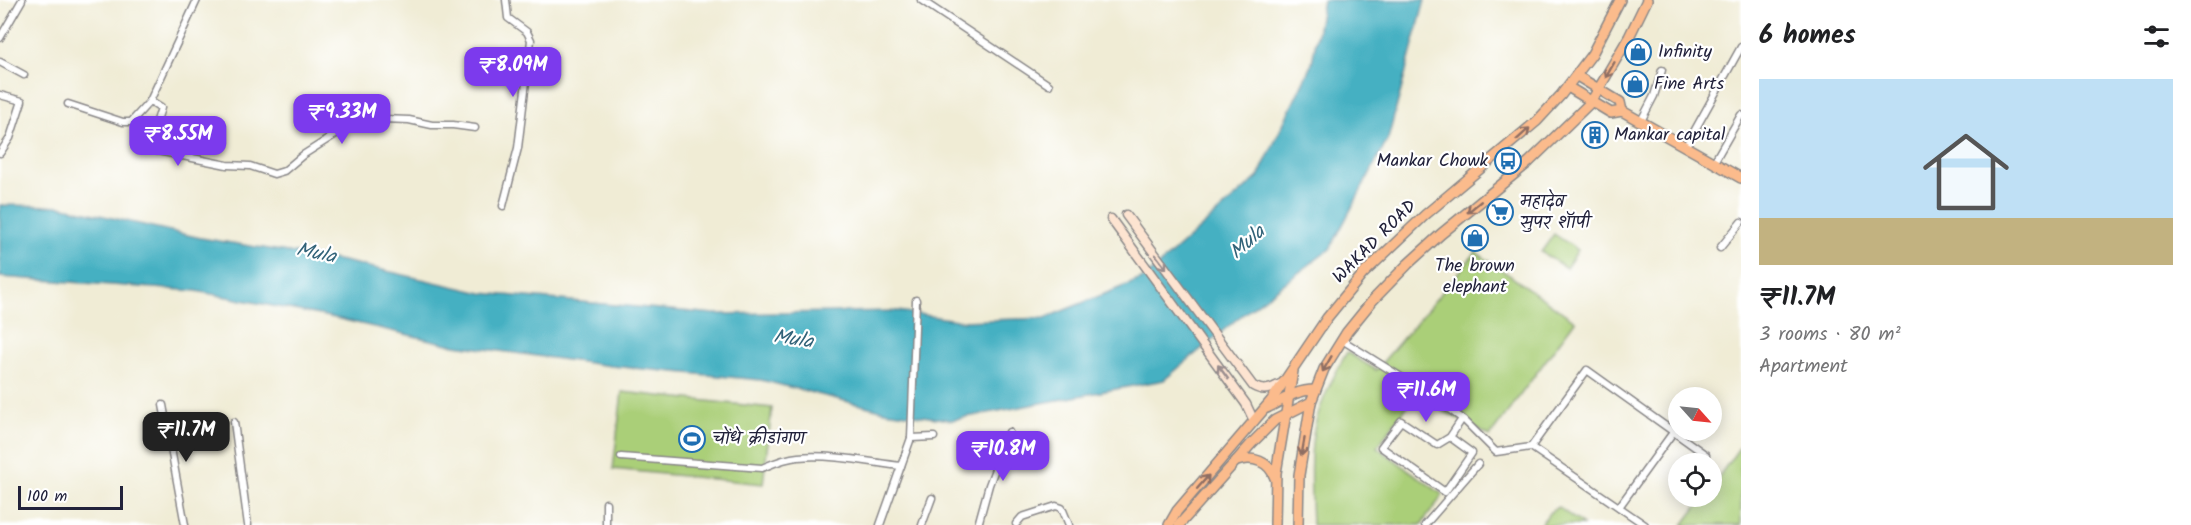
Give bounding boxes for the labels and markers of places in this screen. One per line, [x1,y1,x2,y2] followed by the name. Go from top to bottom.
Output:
[1623,37,1653,67] shop icon: Infinity
[1658,38,1713,67] place label: Infinity
[464,47,562,98] pin: ₹8.09M
[1620,69,1650,99] shop icon: Fine Arts
[1654,70,1724,99] place label: Fine Arts
[293,94,391,145] pin: ₹9.33M
[129,116,227,167] pin: ₹8.55M
[1580,120,1610,150] building icon: Mankar capital
[1614,121,1726,150] place label: Mankar capital
[1493,146,1523,176] bus stop icon: Mankar Chowk
[1377,147,1489,176] place label: Mankar Chowk
[1520,188,1593,238] place label: महादेव सुपर शॅापी
[1485,197,1515,227] supermarket icon: महादेव सुपर शॅापी
[1460,223,1490,253] shop icon: The brown elephant
[1435,252,1515,302] place label: The brown elephant
[1377,372,1475,423] pin: ₹11.6M
[137,412,235,463] pin: ₹11.7M
[677,424,707,454] sports icon: चोंधे क्रीडांगण
[712,425,808,454] place label: चोंधे क्रीडांगण
[954,431,1052,482] pin: ₹10.8M

